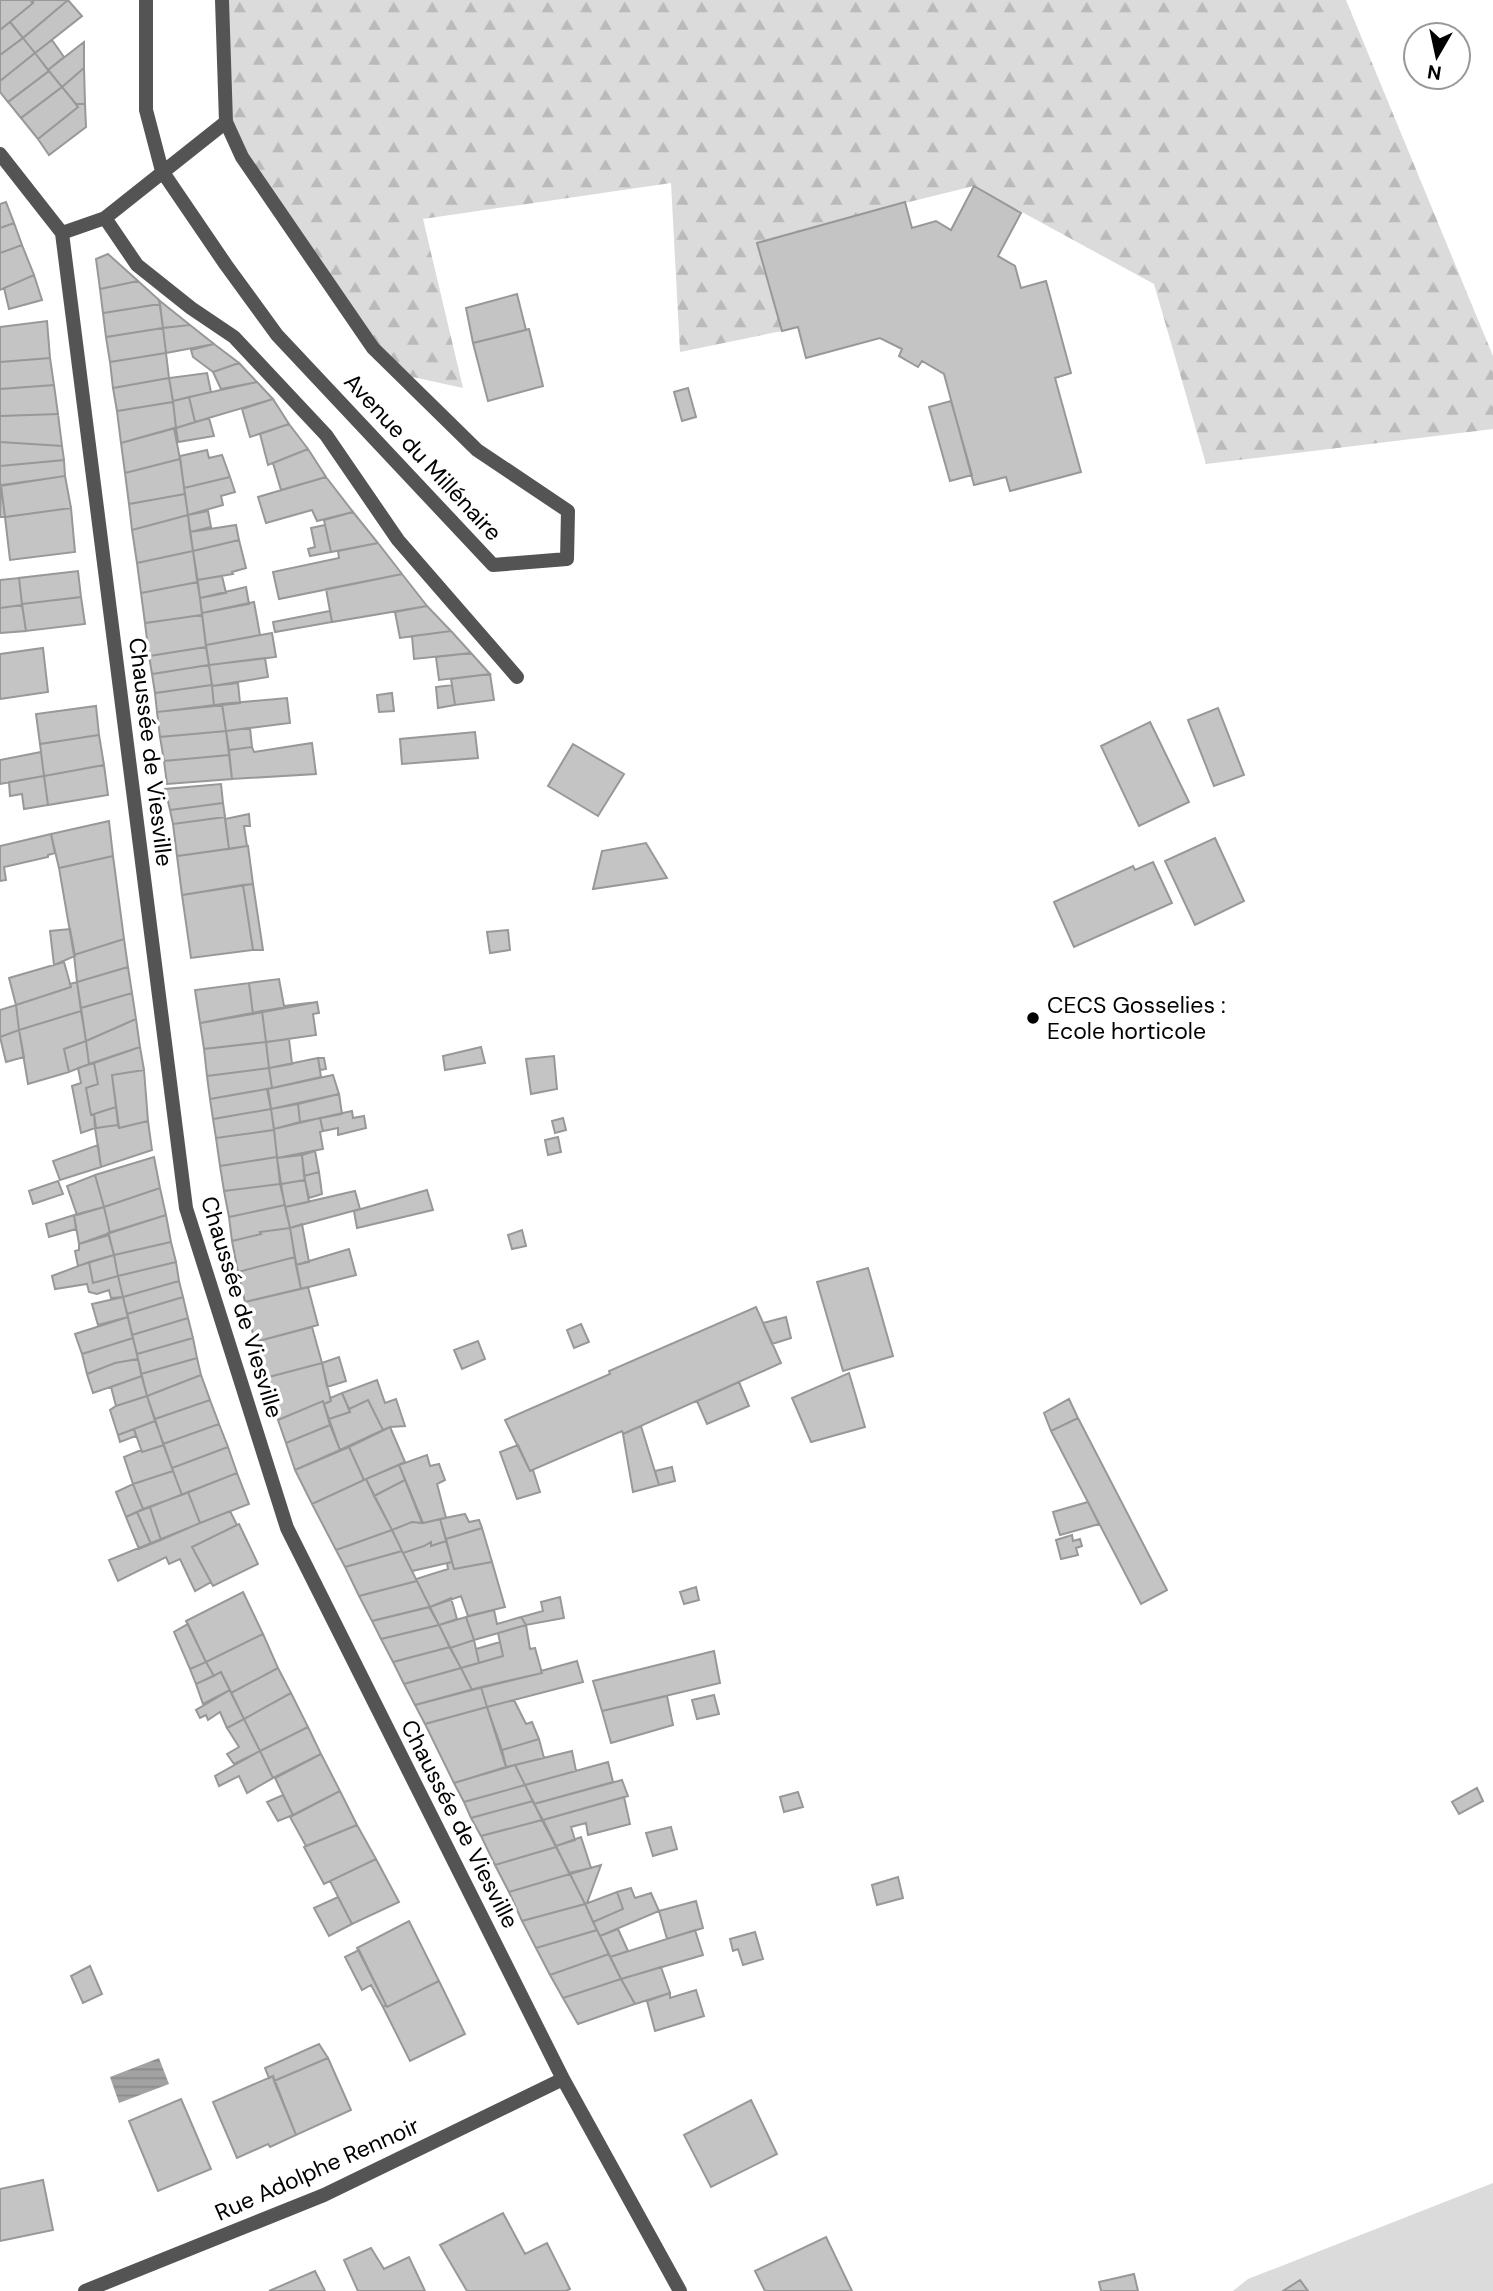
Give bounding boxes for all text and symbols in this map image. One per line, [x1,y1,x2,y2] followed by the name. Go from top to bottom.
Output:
[1402,21,1472,91] north arrow
[1426,59,1443,86] text: N
[338,367,508,547] street label: Avenue du Millénaire
[122,636,180,868] street label: Chaussée de Viesville
[1047,990,1226,1046] place label: CECS Gosselies : Ecole horticole
[1025,1010,1041,1026] marker: CECS Gosselies : Ecole horticole
[194,1193,290,1421] street label: Chaussée de Viesville
[394,1715,526,1933] street label: Chaussée de Viesville
[210,2110,424,2228] street label: Rue Adolphe Rennoir

